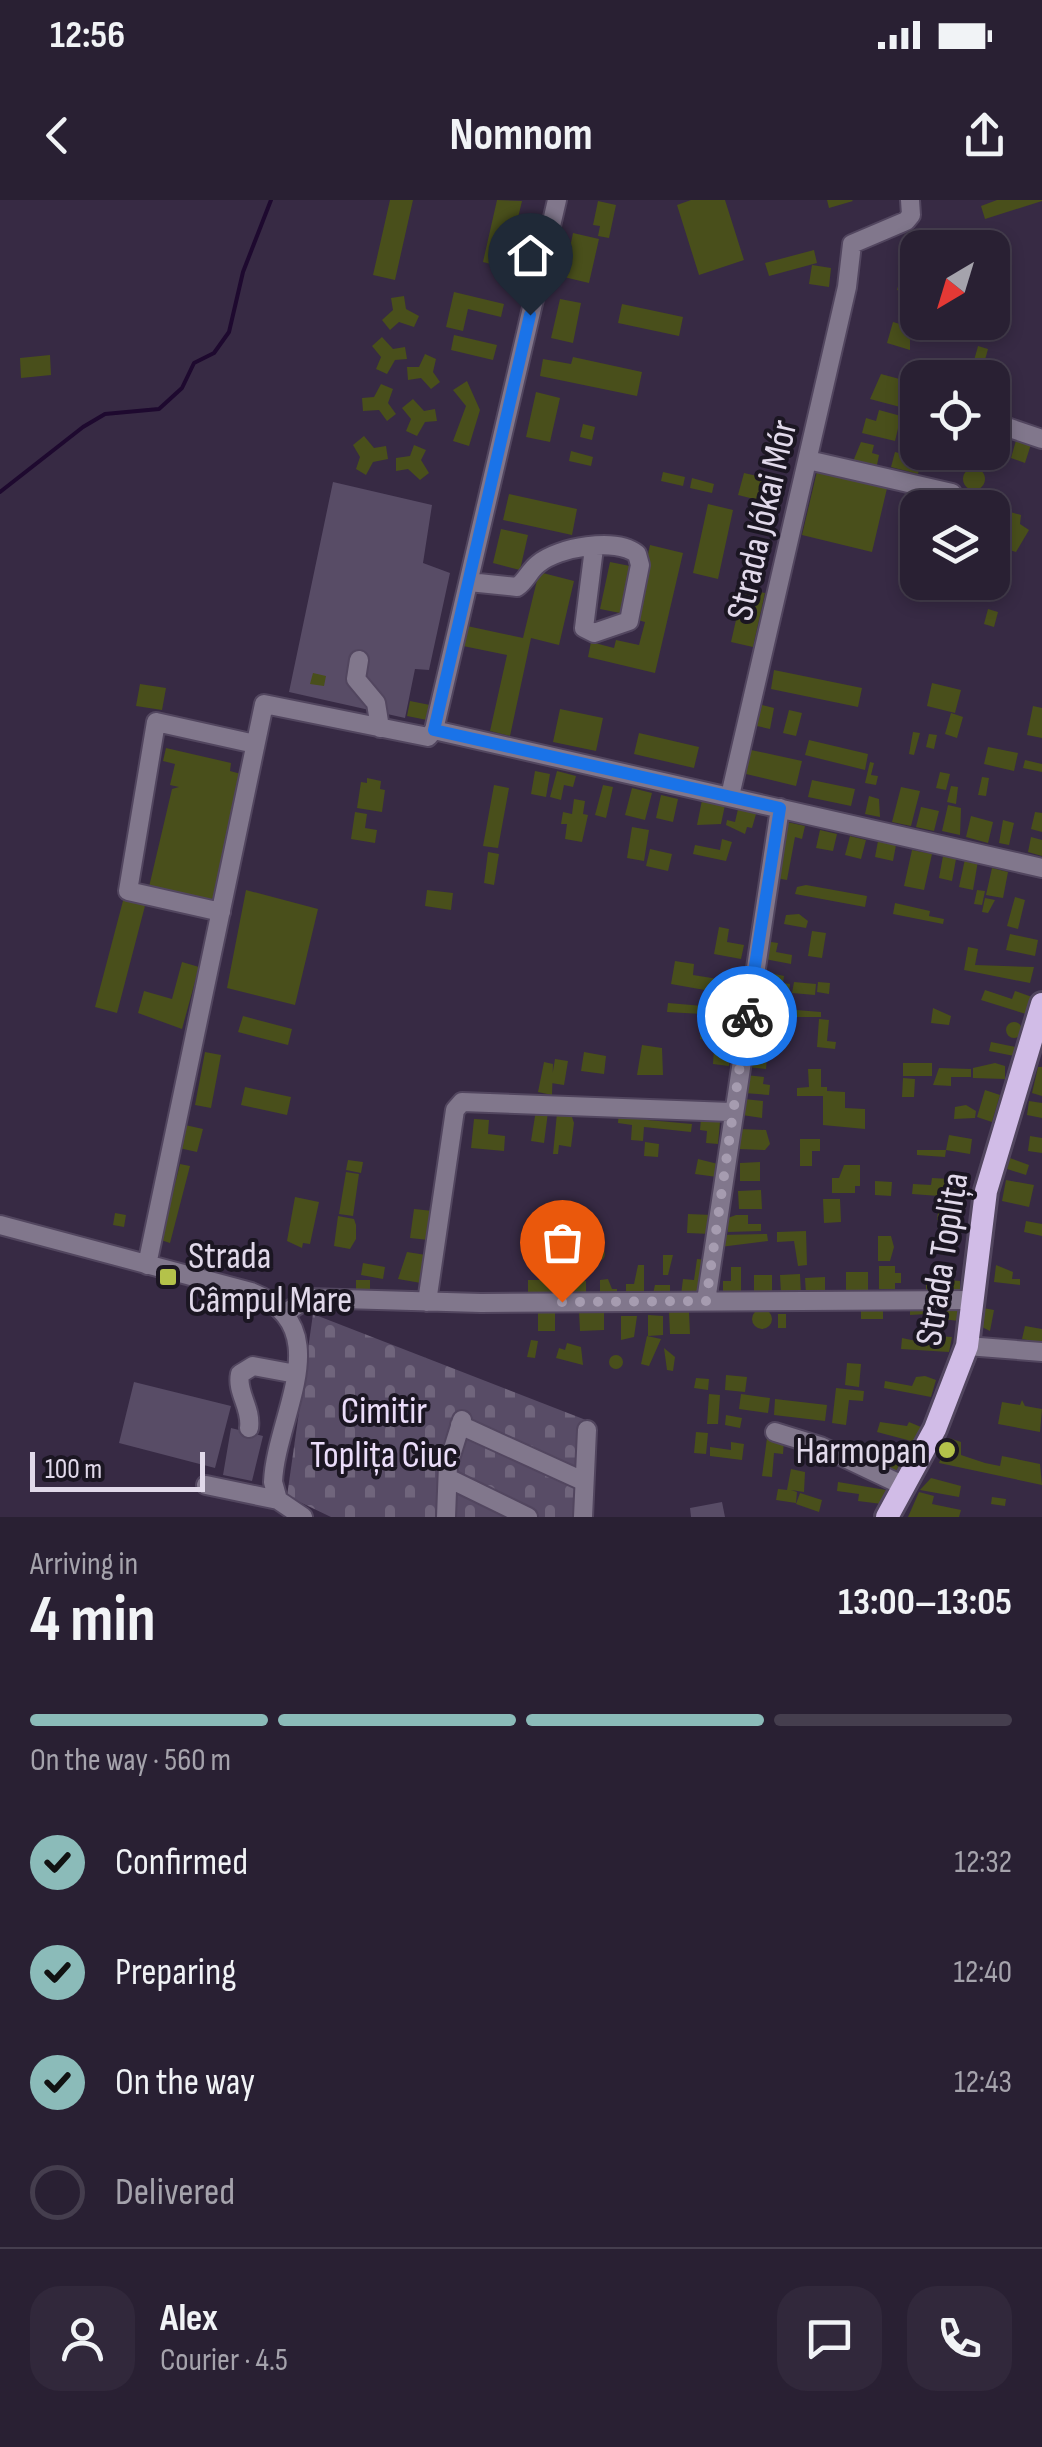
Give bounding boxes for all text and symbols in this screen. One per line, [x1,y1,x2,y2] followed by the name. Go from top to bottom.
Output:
[50,13,125,58] text: 12:56
[30,108,85,163] icon: back
[450,108,592,163] text: Nomnom
[957,108,1012,163] icon: share
[488,213,573,316] pin
[503,228,558,283] icon: home
[900,230,1010,340] north arrow
[900,230,1010,600] map controls
[900,360,1010,470] button: locate
[718,416,807,625] street label: Strada Jókai Mór
[900,490,1010,600] button: layers
[697,966,797,1066] courier
[720,989,775,1044] icon: bike
[907,1169,978,1349] street label: Strada Toplița
[520,1200,605,1303] pin
[535,1215,590,1270] icon: bag
[188,1234,352,1323] place label: Strada Câmpul Mare
[157,1266,179,1288] marker: Strada Câmpul Mare
[310,1389,458,1478] park label: Cimitir Toplița Ciuc
[795,1429,927,1474] place label: Harmopan
[936,1439,958,1461] marker: Harmopan
[30,1447,205,1492] scale bar
[45,1453,102,1486] text: 100 m
[30,1545,138,1584] text: Arriving in
[838,1580,1012,1625] text: 13:00–13:05
[30,1582,156,1660] text: 4 min
[30,1741,231,1780] text: On the way · 560 m
[30,1835,85,1890] icon: check
[115,1840,248,1885] text: Confirmed
[955,1843,1012,1882] text: 12:32
[30,1945,85,2000] icon: check
[115,1950,236,1995] text: Preparing
[954,1953,1012,1992] text: 12:40
[30,2055,85,2110] icon: check
[115,2060,255,2105] text: On the way
[954,2063,1012,2102] text: 12:43
[115,2170,235,2215] text: Delivered
[30,2286,135,2391] button: person
[777,2286,882,2391] button: chat
[907,2286,1012,2391] button: phone
[160,2296,218,2341] text: Alex
[160,2341,288,2380] text: Courier · 4.5

